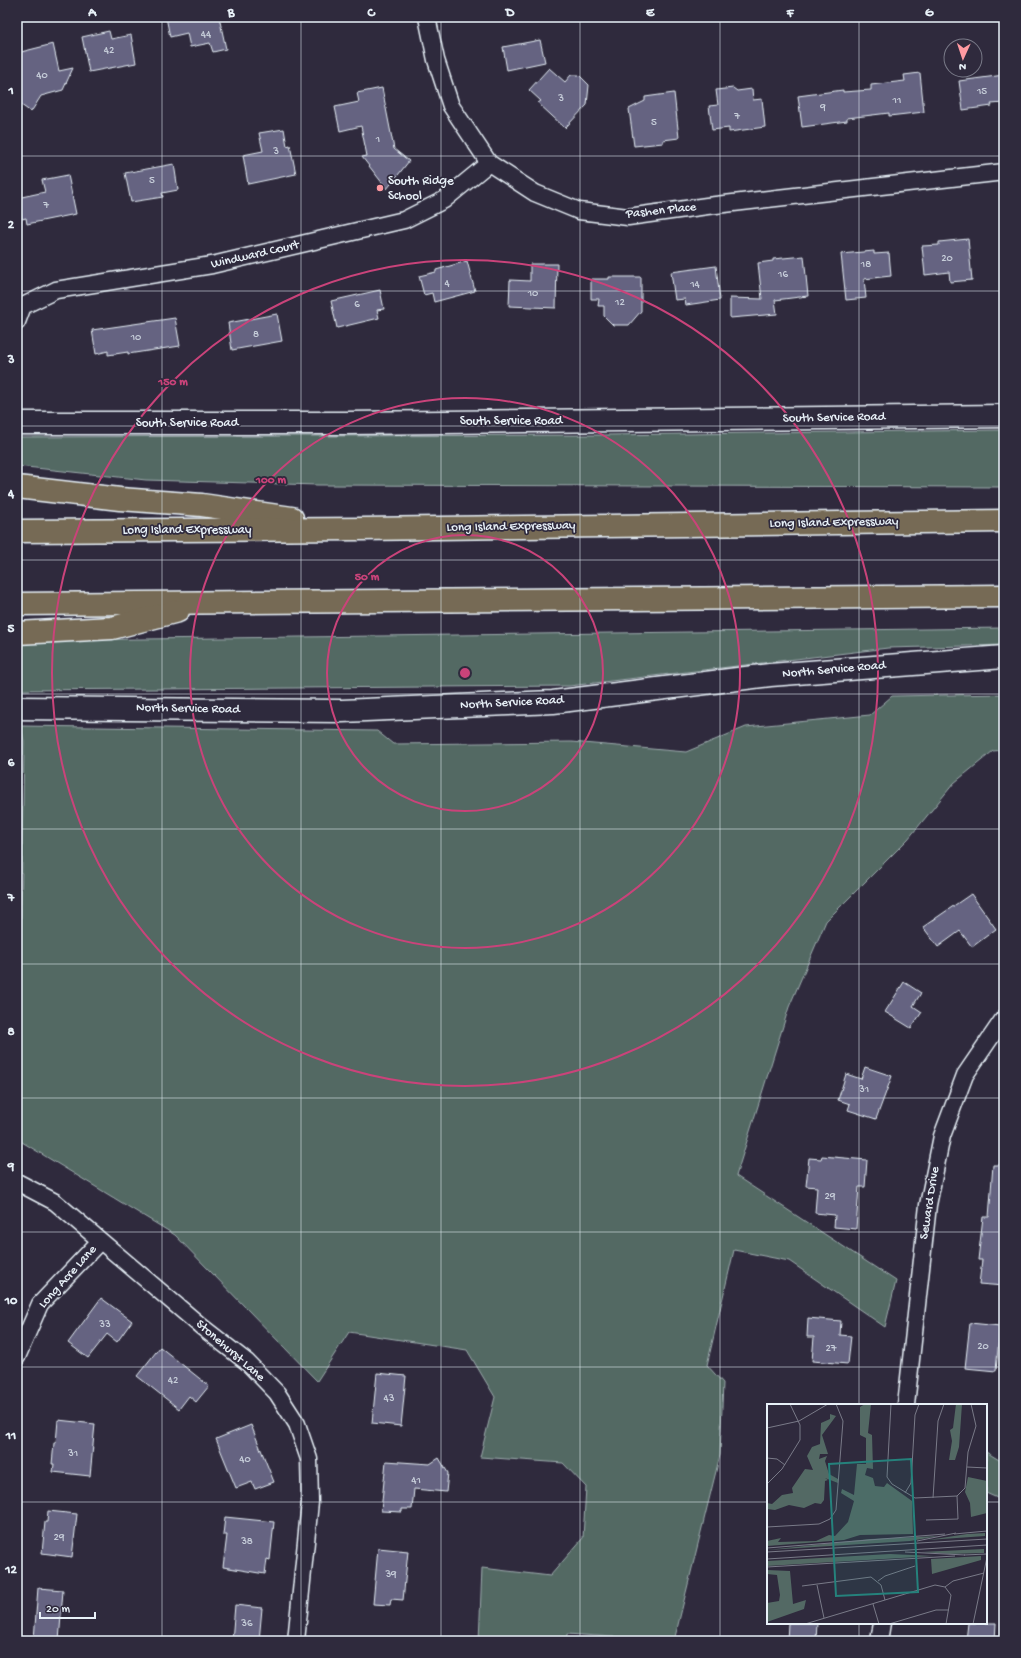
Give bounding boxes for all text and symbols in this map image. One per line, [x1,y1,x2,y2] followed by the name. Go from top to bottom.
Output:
[87,6,97,21] text: A
[227,6,236,21] text: B
[366,6,376,21] text: C
[505,6,515,21] text: D
[646,6,655,21] text: E
[786,6,795,21] text: F
[925,6,934,21] text: G
[201,29,212,41] house number: 44
[943,38,983,78] north arrow
[104,45,115,57] house number: 42
[959,60,966,72] text: N
[36,70,48,82] house number: 40
[7,84,14,99] text: 1
[976,86,987,98] house number: 15
[557,93,564,105] house number: 3
[892,95,901,107] house number: 11
[819,102,826,114] house number: 9
[733,111,740,123] house number: 7
[651,117,657,129] house number: 5
[375,134,380,146] house number: 1
[272,146,279,158] house number: 3
[388,174,454,204] place label: South Ridge School
[149,175,155,187] house number: 5
[375,183,385,193] marker: South Ridge School
[42,200,49,212] house number: 7
[624,200,697,222] street label: Pashen Place
[8,218,15,233] text: 2
[209,237,302,272] street label: Windward Court
[941,253,953,265] house number: 20
[860,259,871,271] house number: 18
[777,269,788,281] house number: 16
[444,278,450,290] house number: 4
[689,279,701,291] house number: 14
[527,288,538,300] house number: 10
[614,297,626,309] house number: 12
[354,299,360,311] house number: 6
[253,329,259,341] house number: 8
[130,332,141,344] house number: 10
[7,353,15,368] text: 3
[157,376,188,390] text: 150 m
[783,410,887,426] street label: South Service Road
[460,414,564,429] street label: South Service Road
[136,416,240,431] street label: South Service Road
[255,474,286,488] text: 100 m
[7,487,15,502] text: 4
[769,514,899,532] street label: Long Island Expressway
[446,518,576,536] street label: Long Island Expressway
[123,523,252,538] street label: Long Island Expressway
[355,571,380,585] text: 50 m
[8,622,15,637] text: 5
[782,658,888,682] street label: North Service Road
[458,666,472,680] centre of rings
[460,693,566,713] street label: North Service Road
[136,701,241,717] street label: North Service Road
[8,756,15,771] text: 6
[7,891,16,906] text: 7
[7,1025,15,1040] text: 8
[858,1084,869,1096] house number: 31
[7,1160,15,1175] text: 9
[917,1165,943,1241] street label: Seward Drive
[825,1191,836,1203] house number: 29
[36,1242,100,1312] street label: Long Acre Lane
[4,1294,18,1309] text: 10
[192,1317,268,1385] street label: Stonehurst Lane
[98,1319,111,1331] house number: 33
[977,1341,989,1353] house number: 20
[825,1343,837,1355] house number: 27
[168,1375,179,1387] house number: 42
[384,1393,395,1405] house number: 43
[767,1404,987,1624] inset map
[5,1429,16,1444] text: 11
[67,1448,78,1460] house number: 31
[239,1454,251,1466] house number: 40
[411,1475,421,1487] house number: 41
[54,1532,65,1544] house number: 29
[240,1536,253,1548] house number: 38
[4,1563,17,1578] text: 12
[384,1569,397,1581] house number: 39
[40,1594,95,1620] scale bar
[46,1603,71,1617] text: 20 m
[240,1618,253,1630] house number: 36

